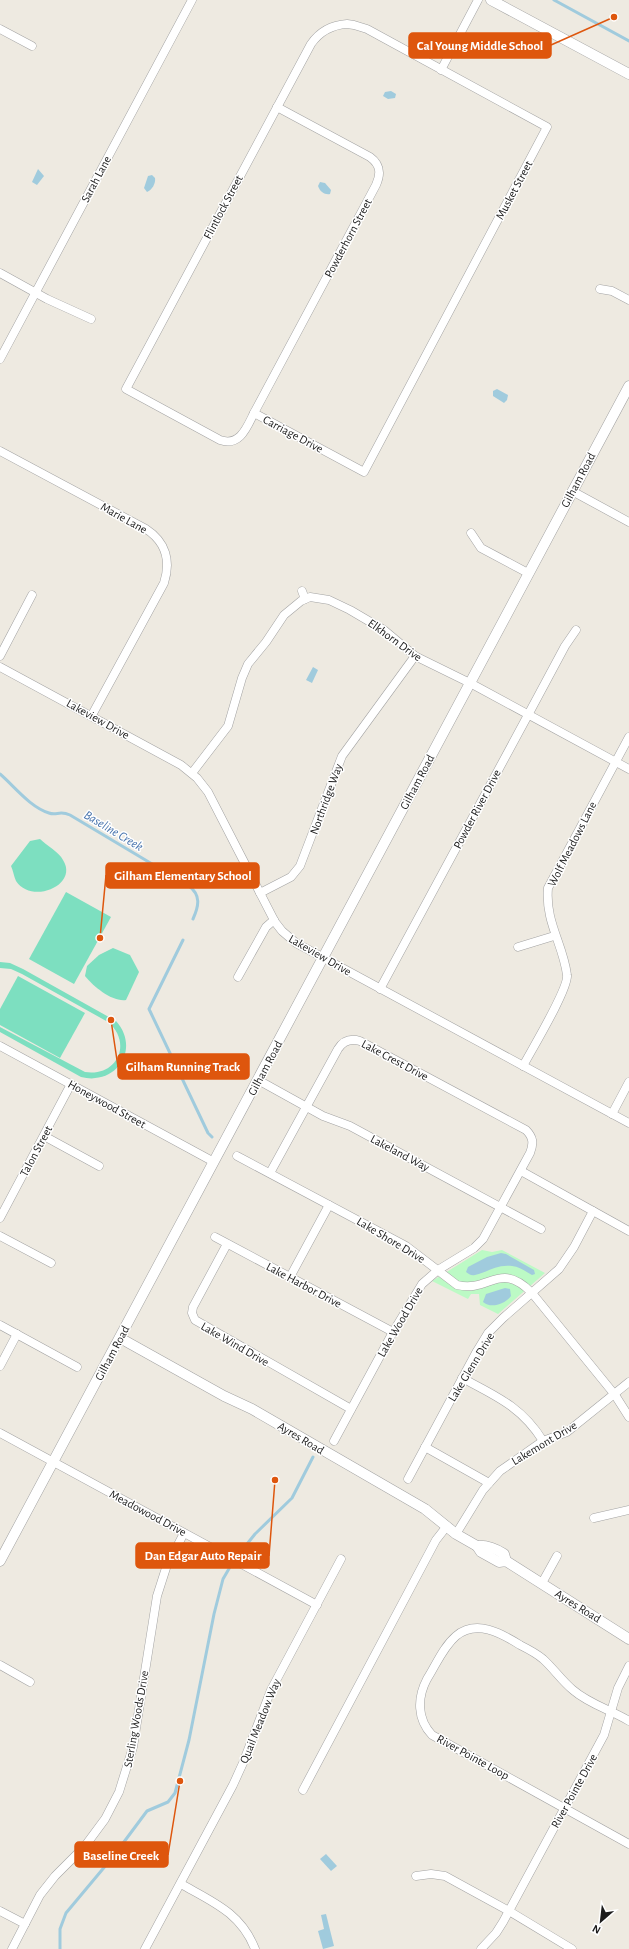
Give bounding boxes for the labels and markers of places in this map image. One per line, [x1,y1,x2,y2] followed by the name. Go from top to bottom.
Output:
[409,33,551,58] callout: Cal Young Middle School
[106,863,259,888] callout: Gilham Elementary School
[118,1054,249,1079] callout: Gilham Running Track
[136,1543,269,1568] callout: Dan Edgar Auto Repair
[75,1842,168,1867] callout: Baseline Creek

